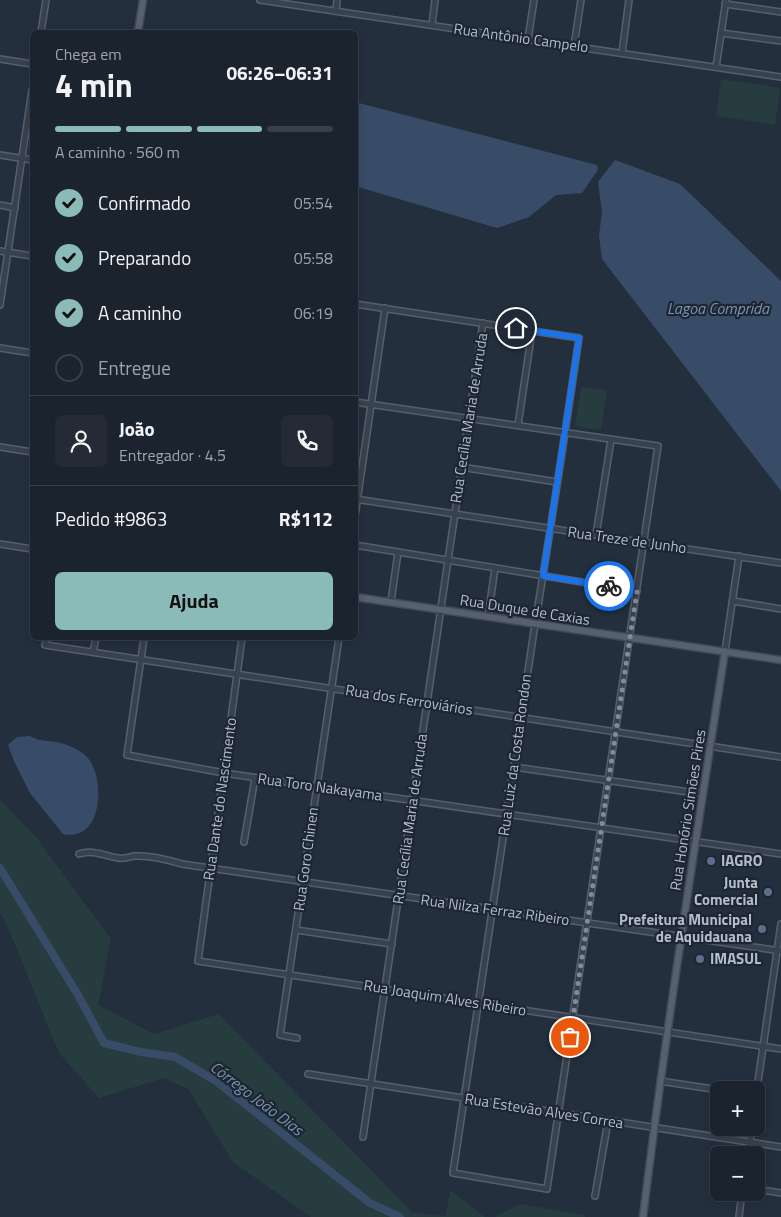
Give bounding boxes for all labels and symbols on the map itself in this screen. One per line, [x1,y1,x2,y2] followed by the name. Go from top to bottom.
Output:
[452,17,590,58] street label: Rua Antônio Campelo
[667,296,770,320] water label: Lagoa Comprida
[495,307,537,349] pin
[444,331,493,505] street label: Rua Cecília Maria de Arruda
[566,520,688,559] street label: Rua Treze de Junho
[584,561,634,611] courier
[458,588,592,631] street label: Rua Duque de Caxias
[492,673,537,837] street label: Rua Luiz da Costa Rondon
[344,678,474,721] street label: Rua dos Ferroviários
[197,716,242,882] street label: Rua Dante do Nascimento
[663,728,712,892] street label: Rua Honório Simões Pires
[386,732,433,906] street label: Rua Cecília Maria de Arruda
[256,766,384,807] street label: Rua Toro Nakayama
[287,806,324,912] street label: Rua Goro Chinen
[721,849,763,872] place label: IAGRO
[705,855,717,867] marker: IAGRO
[694,871,758,911] place label: Junta Comercial
[762,886,774,898] marker: Junta Comercial
[419,888,571,931] street label: Rua Nilza Ferraz Ribeiro
[619,908,752,948] place label: Prefeitura Municipal de Aquidauana
[756,923,768,935] marker: Prefeitura Municipal de Aquidauana
[710,947,761,970] place label: IMASUL
[694,953,706,965] marker: IMASUL
[362,973,528,1022] street label: Rua Joaquim Alves Ribeiro
[549,1016,591,1058] pin
[205,1055,310,1142] water label: Córrego João Dias
[463,1087,626,1134] street label: Rua Estevão Alves Correa

